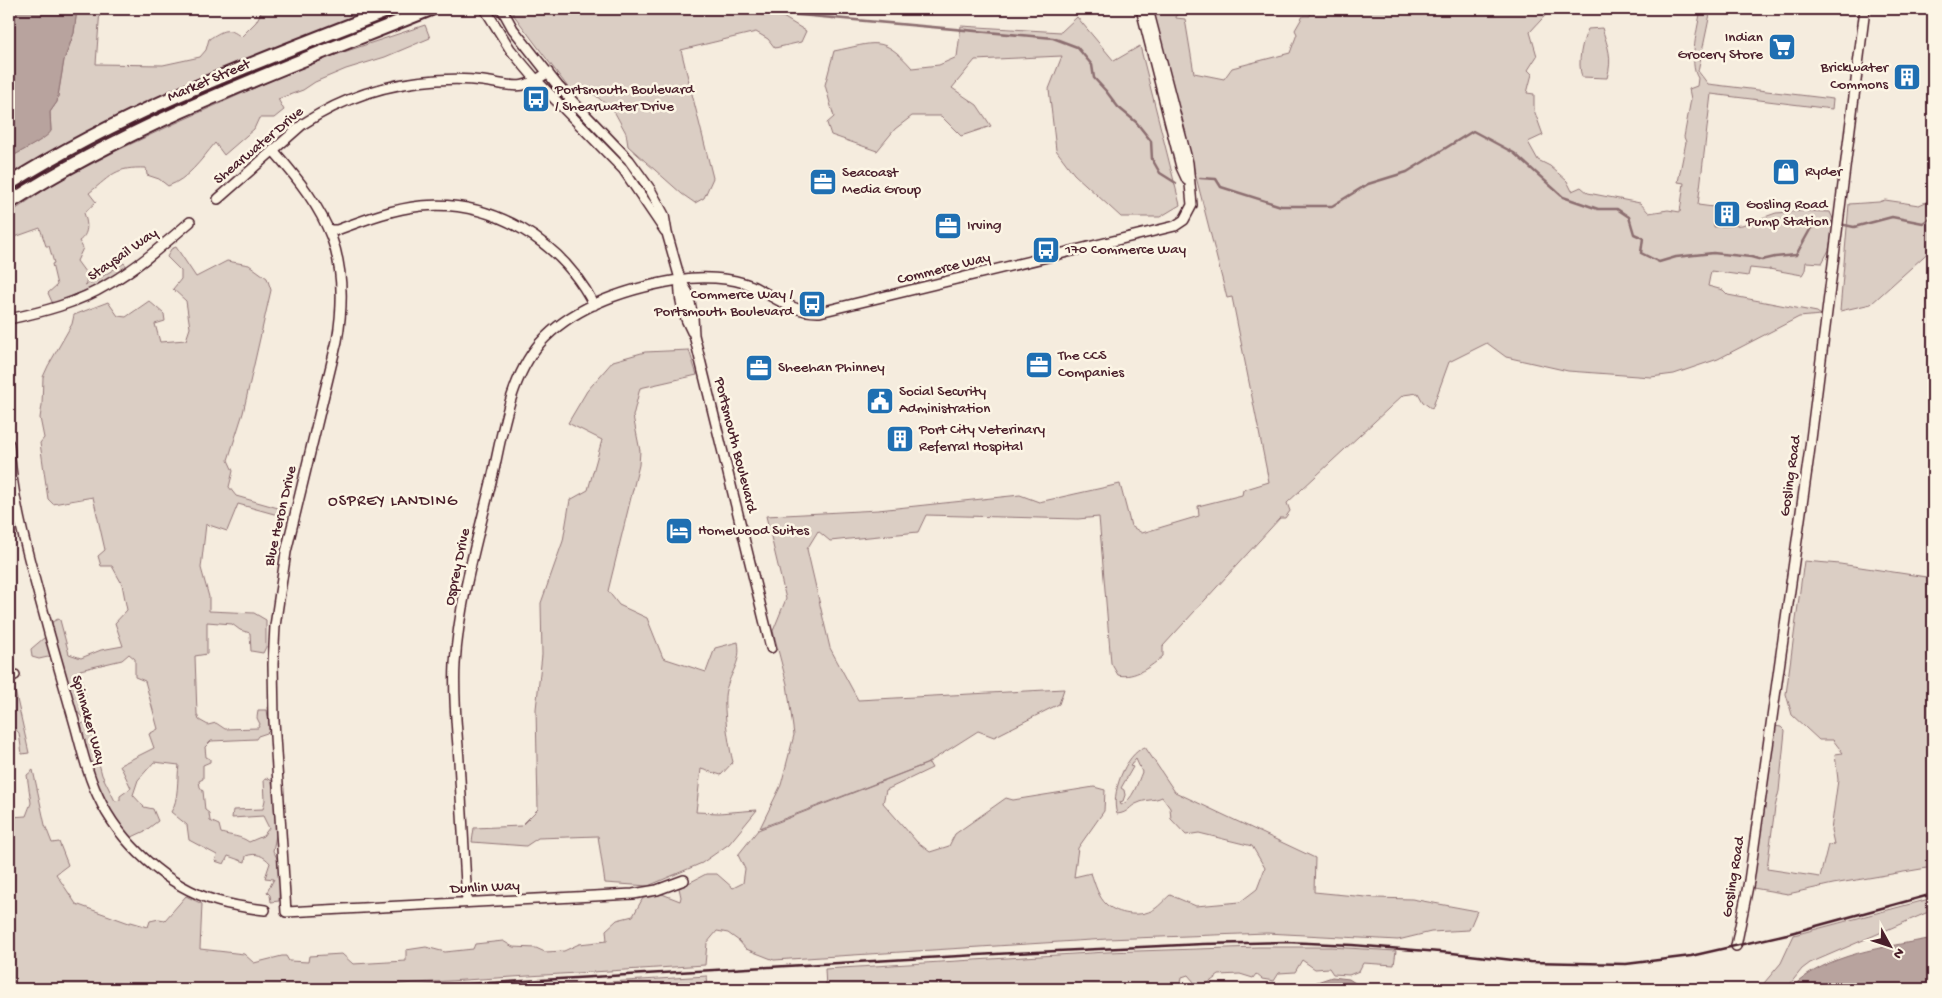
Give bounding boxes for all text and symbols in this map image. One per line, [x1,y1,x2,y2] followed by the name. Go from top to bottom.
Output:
[1677,29,1763,64] place label: Indian Grocery Store
[1767,32,1797,62] supermarket icon: Indian Grocery Store
[165,55,255,107] street label: Market Street
[1820,59,1890,94] place label: Brickwater Commons
[1892,62,1922,92] building icon: Brickwater Commons
[554,81,695,116] place label: Portsmouth Boulevard / Shearwater Drive
[521,84,551,114] bus stop icon: Portsmouth Boulevard / Shearwater Drive
[210,103,308,189] street label: Shearwater Drive
[1771,157,1801,187] shop icon: Ryder
[1805,163,1844,181] place label: Ryder
[842,164,922,199] place label: Seacoast Media Group
[808,167,838,197] office icon: Seacoast Media Group
[1745,196,1829,231] place label: Gosling Road Pump Station
[1712,199,1742,229] building icon: Gosling Road Pump Station
[933,211,963,241] office icon: Irving
[967,217,1001,235] place label: Irving
[85,224,162,286] street label: Staysail Way
[1031,235,1061,265] bus stop icon: 170 Commerce Way
[1064,241,1187,259] place label: 170 Commerce Way
[896,249,993,289] street label: Commerce Way
[653,286,794,321] place label: Commerce Way / Portsmouth Boulevard
[797,289,827,319] bus stop icon: Commerce Way / Portsmouth Boulevard
[1057,347,1124,382] place label: The CCS Companies
[1024,350,1054,380] office icon: The CCS Companies
[744,353,774,383] office icon: Sheehan Phinney
[778,359,885,377] place label: Sheehan Phinney
[709,375,761,516] street label: Portsmouth Boulevard
[899,383,991,418] place label: Social Security Administration
[865,386,895,416] public building icon: Social Security Administration
[918,421,1046,456] place label: Port City Veterinary Referral Hospital
[885,424,915,454] building icon: Port City Veterinary Referral Hospital
[1776,433,1806,518] street label: Gosling Road
[261,464,301,569] street label: Blue Heron Drive
[328,493,458,512] district label: OSPREY LANDING
[664,516,694,546] hotel icon: Homewood Suites
[698,522,809,540] place label: Homewood Suites
[441,526,475,607] street label: Osprey Drive
[67,673,109,767] street label: Spinnaker Way
[1719,834,1749,919] street label: Gosling Road
[449,877,521,899] street label: Dunlin Way
[1864,920,1914,970] north arrow
[1889,944,1907,962] text: N

